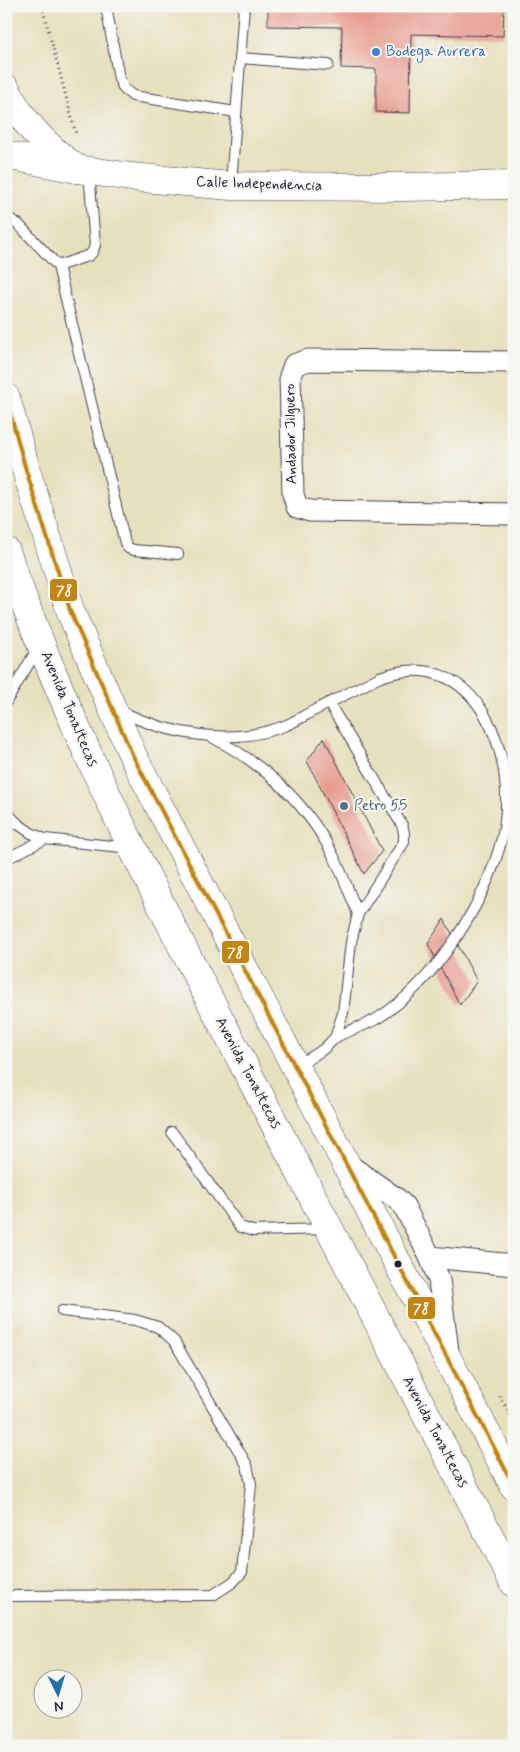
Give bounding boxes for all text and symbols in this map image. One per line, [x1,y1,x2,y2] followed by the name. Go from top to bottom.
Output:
[386,42,486,63] place label: Bodega Aurrera
[370,46,382,58] marker: Bodega Aurrera
[196,172,322,196] street label: Calle Independencia
[280,383,302,485] street label: Andador Jilguero
[49,578,78,602] line badge: 78
[56,582,72,600] text: 78
[36,648,102,770] street label: Avenida Tonaltecas
[354,796,407,816] place label: Petro 55
[338,800,350,812] marker: Petro 55
[221,940,250,964] line badge: 78
[227,944,243,962] text: 78
[210,1014,286,1132] street label: Avenida Tonaltecas
[393,1259,403,1269] unlabelled marker
[407,1296,436,1320] line badge: 78
[413,1300,429,1318] text: 78
[397,1373,473,1491] street label: Avenida Tonaltecas
[32,1670,82,1720] north arrow
[54,1697,64,1715] text: N

